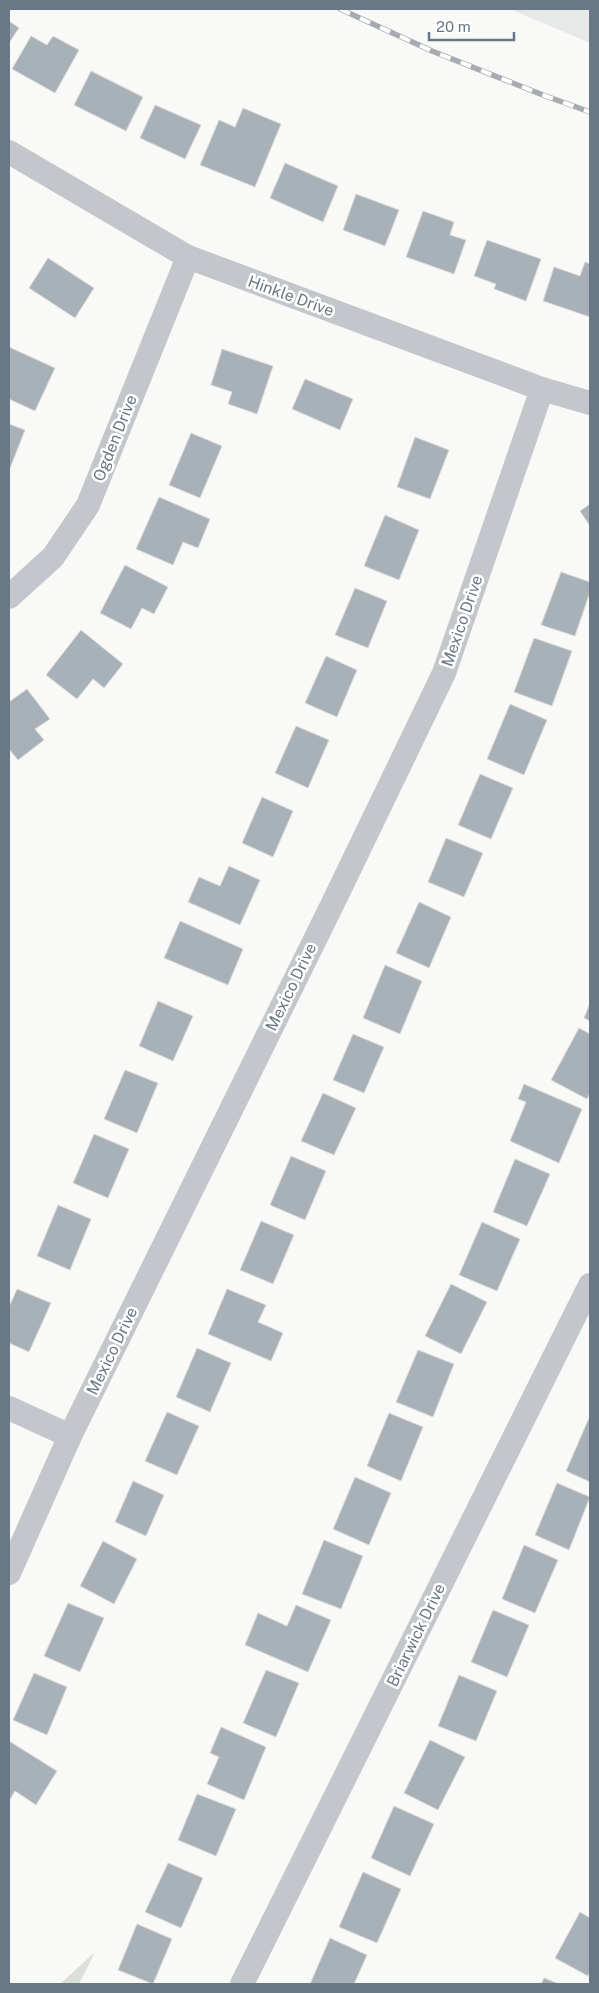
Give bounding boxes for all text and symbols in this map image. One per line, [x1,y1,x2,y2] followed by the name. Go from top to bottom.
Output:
[429,10,514,42] scale bar
[436,18,471,35] text: 20 m
[245,272,337,320] street label: Hinkle Drive
[89,392,141,484] street label: Ogden Drive
[438,573,486,669] street label: Mexico Drive
[262,940,320,1034] street label: Mexico Drive
[83,1304,141,1398] street label: Mexico Drive
[383,1580,449,1690] street label: Briarwick Drive

